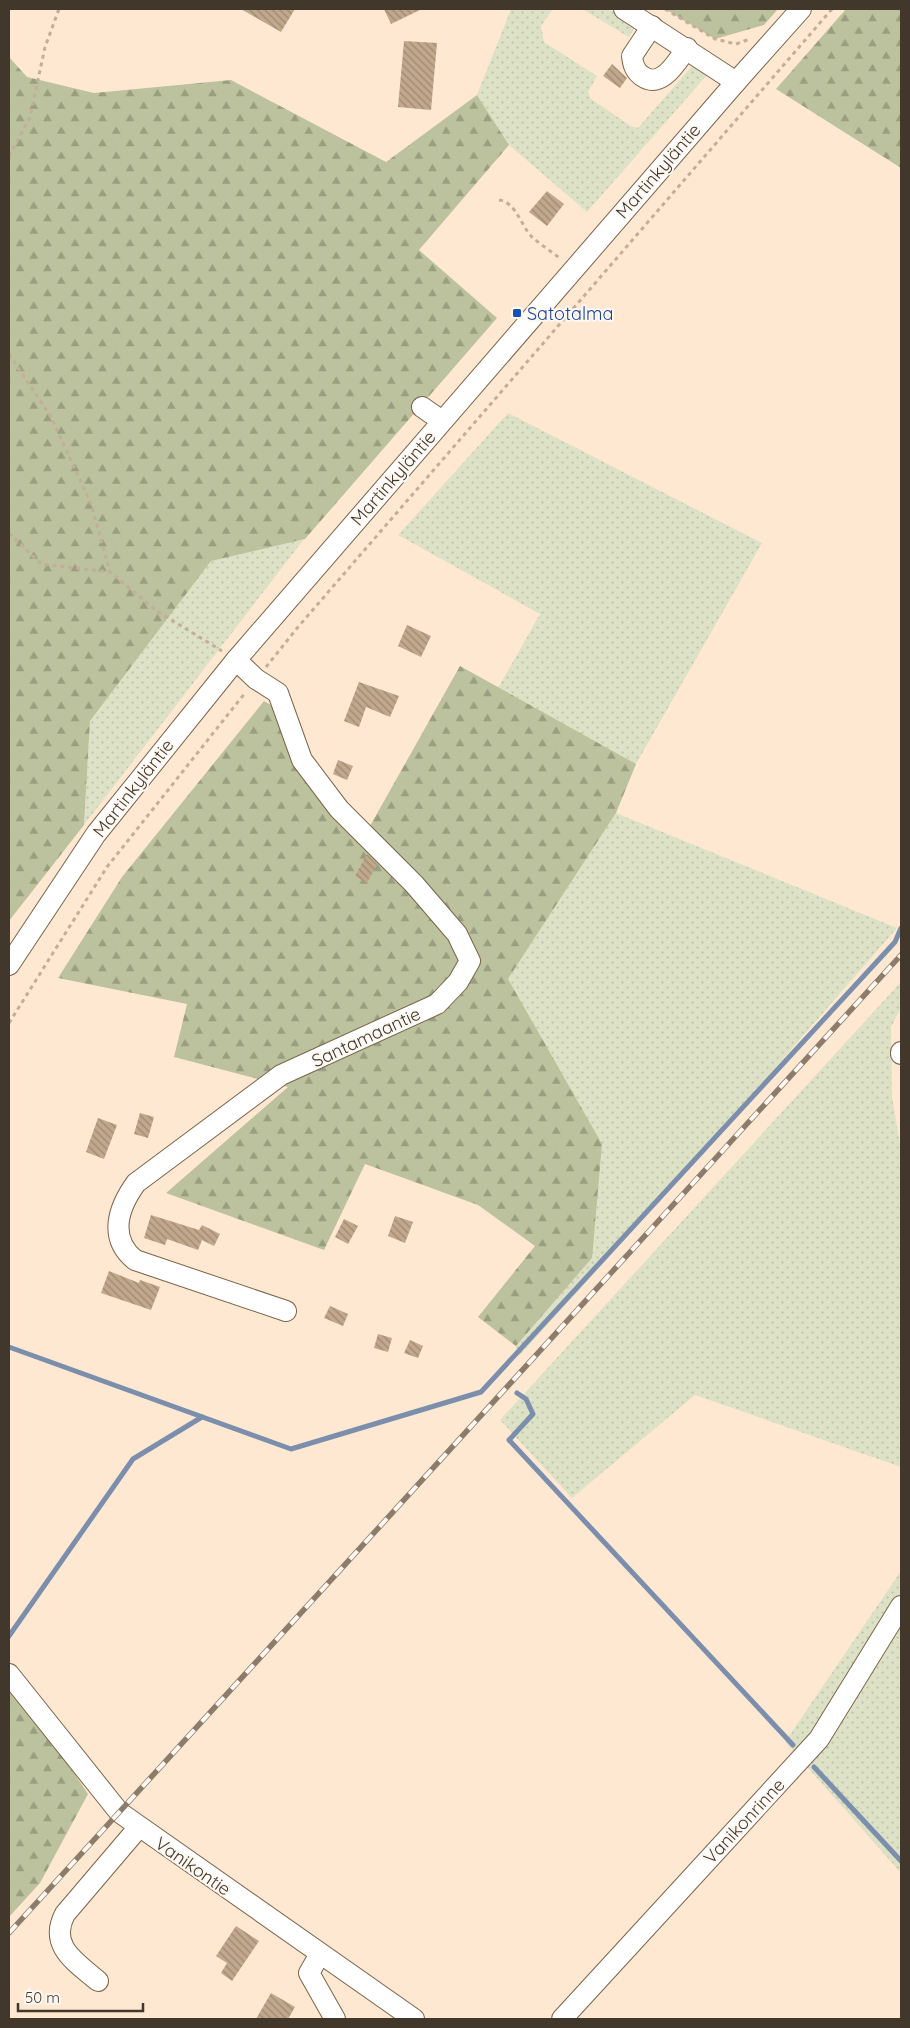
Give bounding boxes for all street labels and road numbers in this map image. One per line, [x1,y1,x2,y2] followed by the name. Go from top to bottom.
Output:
[610,119,706,223] street label: Martinkyläntie
[345,426,441,530] street label: Martinkyläntie
[87,734,179,842] street label: Martinkyläntie
[308,1002,424,1072] street label: Santamaantie
[698,1773,790,1869] street label: Vanikonrinne
[151,1831,235,1901] street label: Vanikontie

